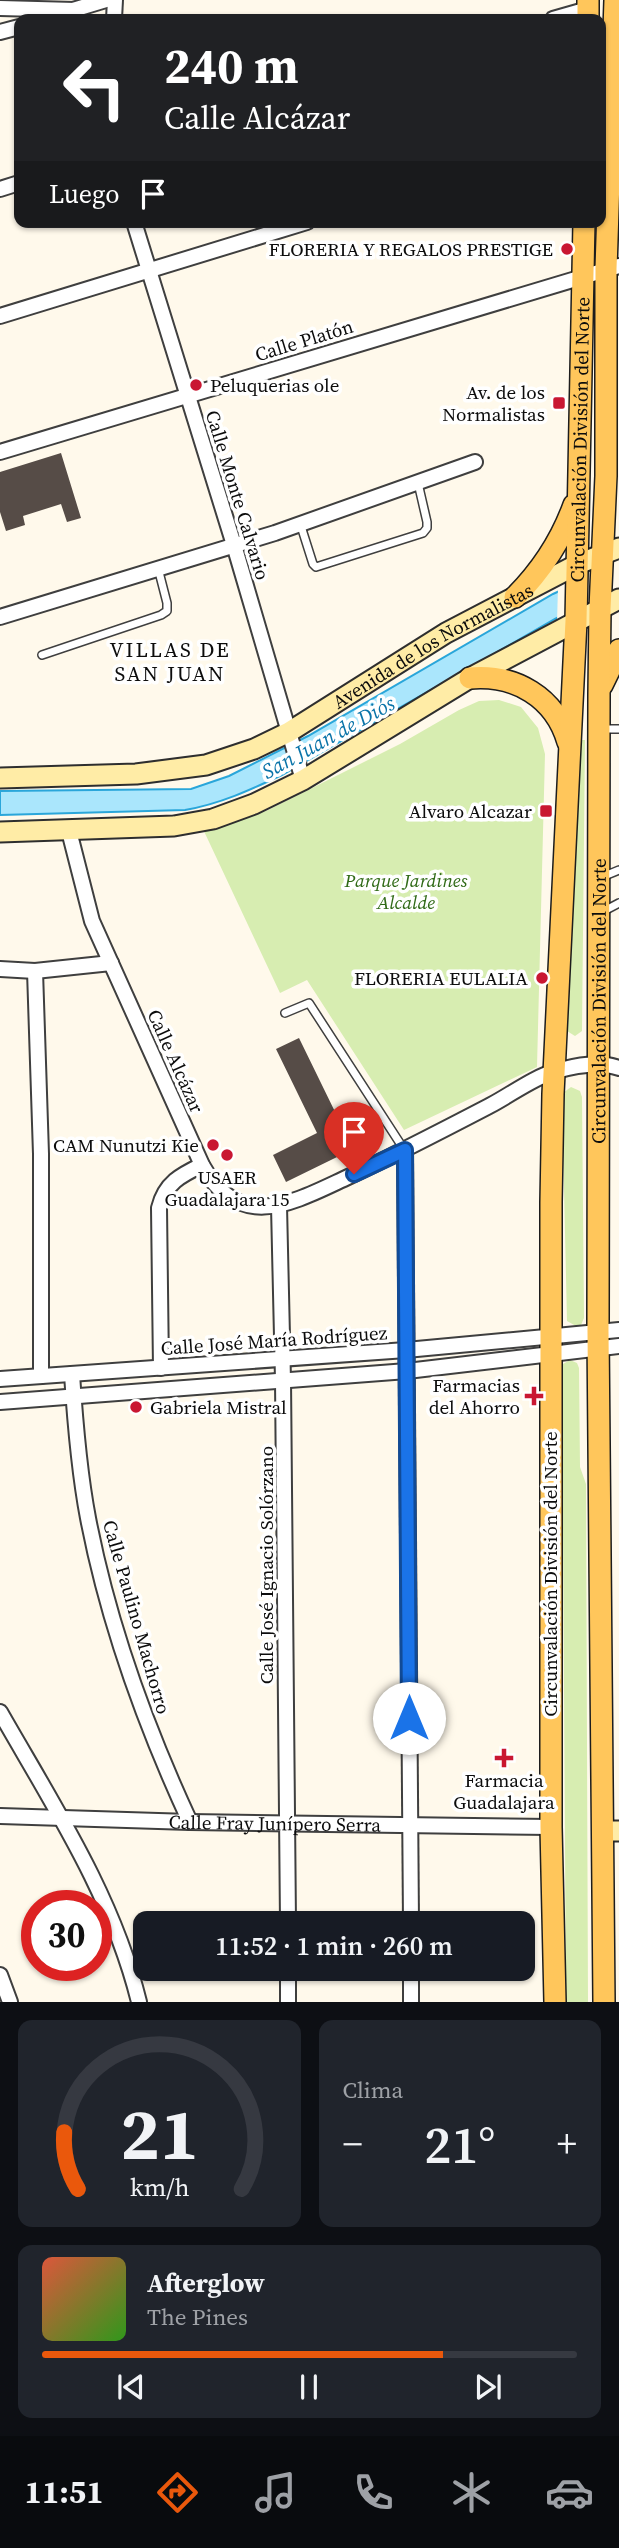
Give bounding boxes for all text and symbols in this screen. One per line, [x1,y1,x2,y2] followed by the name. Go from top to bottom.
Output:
[164,32,299,99] text: 240 m
[49,42,140,133] icon: left
[164,96,350,140] text: Calle Alcázar
[134,175,172,213] icon: arrive
[49,176,120,212] text: Luego
[268,236,553,262] place label: FLORERIA Y REGALOS PRESTIGE
[559,241,575,257] marker: FLORERIA Y REGALOS PRESTIGE
[564,297,595,583] street label: Circunvalación División del Norte
[252,313,356,367] street label: Calle Platón
[210,372,339,398] place label: Peluquerias ole
[188,377,204,393] marker: Peluquerias ole
[442,379,545,427] place label: Av. de los Normalistas
[551,395,567,411] marker: Av. de los Normalistas
[200,407,276,583] street label: Calle Monte Calvario
[327,577,538,714] street label: Avenida de los Normalistas
[109,635,231,688] district label: VILLAS DE SAN JUAN
[256,688,400,786] water label: San Juan de Diós
[409,798,532,824] place label: Alvaro Alcazar
[538,803,554,819] marker: Alvaro Alcazar
[585,858,612,1144] street label: Circunvalación División del Norte
[344,867,468,915] park label: Parque Jardines Alcalde
[354,965,528,991] place label: FLORERIA EULALIA
[534,970,550,986] marker: FLORERIA EULALIA
[142,1005,210,1117] street label: Calle Alcázar
[324,1102,384,1174] pin
[335,1113,373,1151] icon: arrive
[53,1132,199,1158] place label: CAM Nunutzi Kie
[205,1137,221,1153] marker: CAM Nunutzi Kie
[219,1147,235,1163] marker: USAER Guadalajara 15
[165,1164,289,1212] place label: USAER Guadalajara 15
[160,1319,388,1361] street label: Calle José María Rodríguez
[429,1372,520,1420] place label: Farmacias del Ahorro
[526,1388,542,1404] marker: Farmacias del Ahorro
[150,1394,287,1420] place label: Gabriela Mistral
[128,1399,144,1415] marker: Gabriela Mistral
[537,1431,563,1717] street label: Circunvalación División del Norte
[253,1446,279,1684] street label: Calle José Ignacio Solórzano
[97,1517,177,1717] street label: Calle Paulino Machorro
[372,1681,446,1755] position arrow
[496,1750,512,1766] marker: Farmacia Guadalajara
[453,1767,555,1815] place label: Farmacia Guadalajara
[168,1808,382,1838] street label: Calle Fray Junípero Serra
[21,1890,112,1981] speed limit sign: 30
[215,1928,453,1964] text: 11:52 · 1 min · 260 m
[343,2074,403,2106] text: Clima
[120,2085,199,2184] text: 21
[424,2109,495,2180] text: 21°
[343,2118,363,2170] text: −
[557,2118,577,2170] text: +
[129,2170,189,2204] text: km/h
[147,2265,265,2301] text: Afterglow
[147,2301,248,2333] text: The Pines
[112,2368,150,2406] icon: previous
[290,2368,328,2406] icon: pause
[469,2368,507,2406] icon: next
[153,2468,202,2517] icon: directions
[251,2468,300,2517] icon: music
[349,2468,398,2517] icon: phone
[447,2468,496,2517] icon: climate
[545,2468,594,2517] icon: car
[25,2470,104,2514] text: 11:51

